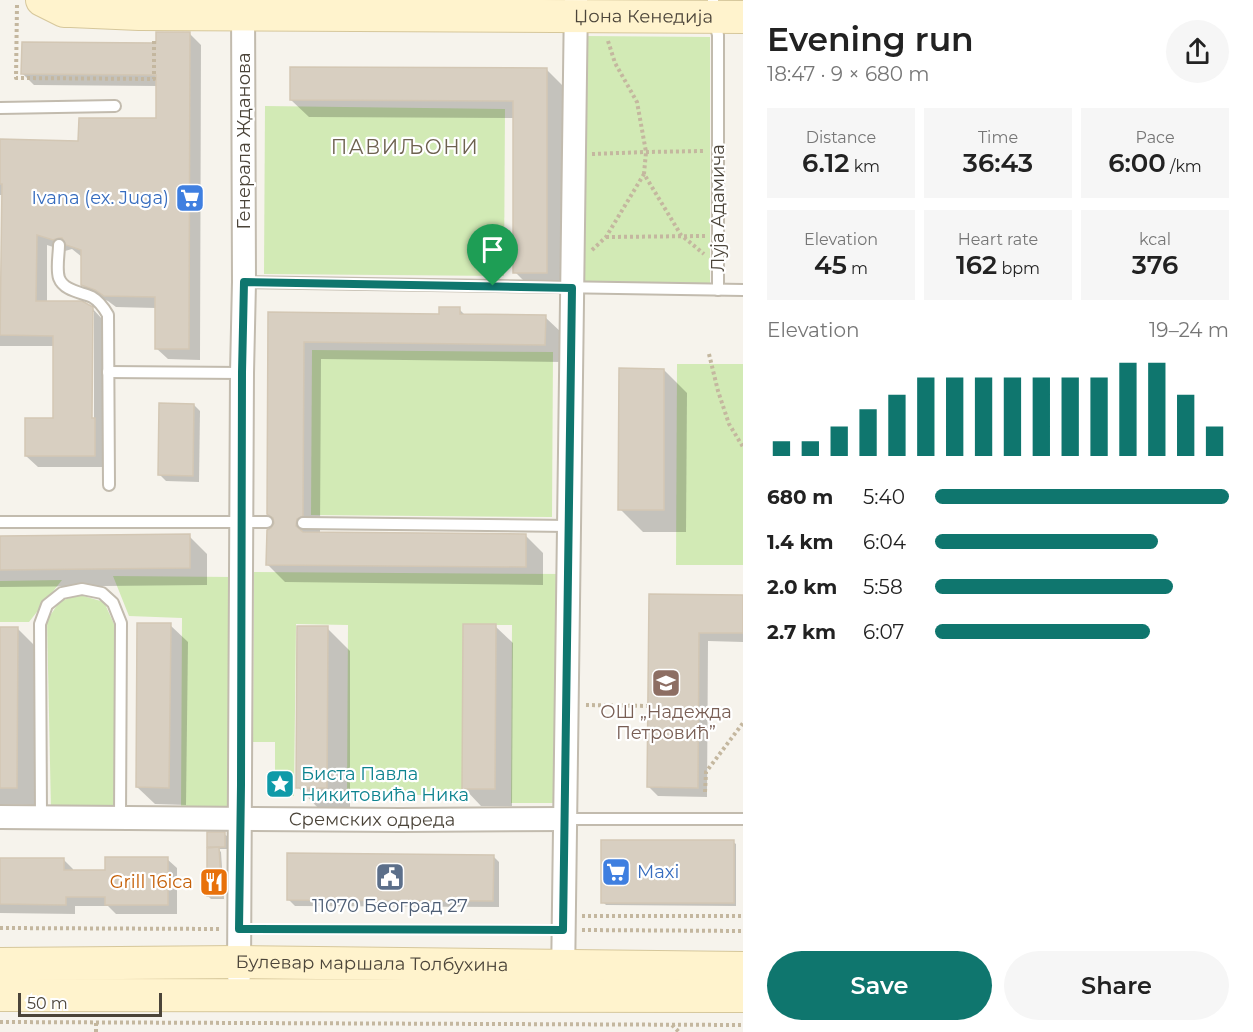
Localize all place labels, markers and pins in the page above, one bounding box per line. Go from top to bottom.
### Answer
supermarket icon: Ivana (ex. Juga) [174,182,206,214]
place label: Ivana (ex. Juga) [31,187,169,209]
pin [467,224,518,286]
school or university icon: ОШ „Надежда Петровић” [650,667,682,699]
place label: ОШ „Надежда Петровић” [600,701,732,744]
place label: Биста Павла Никитовића Ника [301,763,469,806]
place icon: Биста Павла Никитовића Ника [264,768,296,800]
supermarket icon: Maxi [600,856,632,888]
public building icon: 11070 Београд 27 [374,861,406,893]
place label: Maxi [637,861,679,883]
restaurant icon: Grill 16ica [198,866,230,898]
place label: Grill 16ica [110,871,193,893]
place label: 11070 Београд 27 [312,895,468,917]

